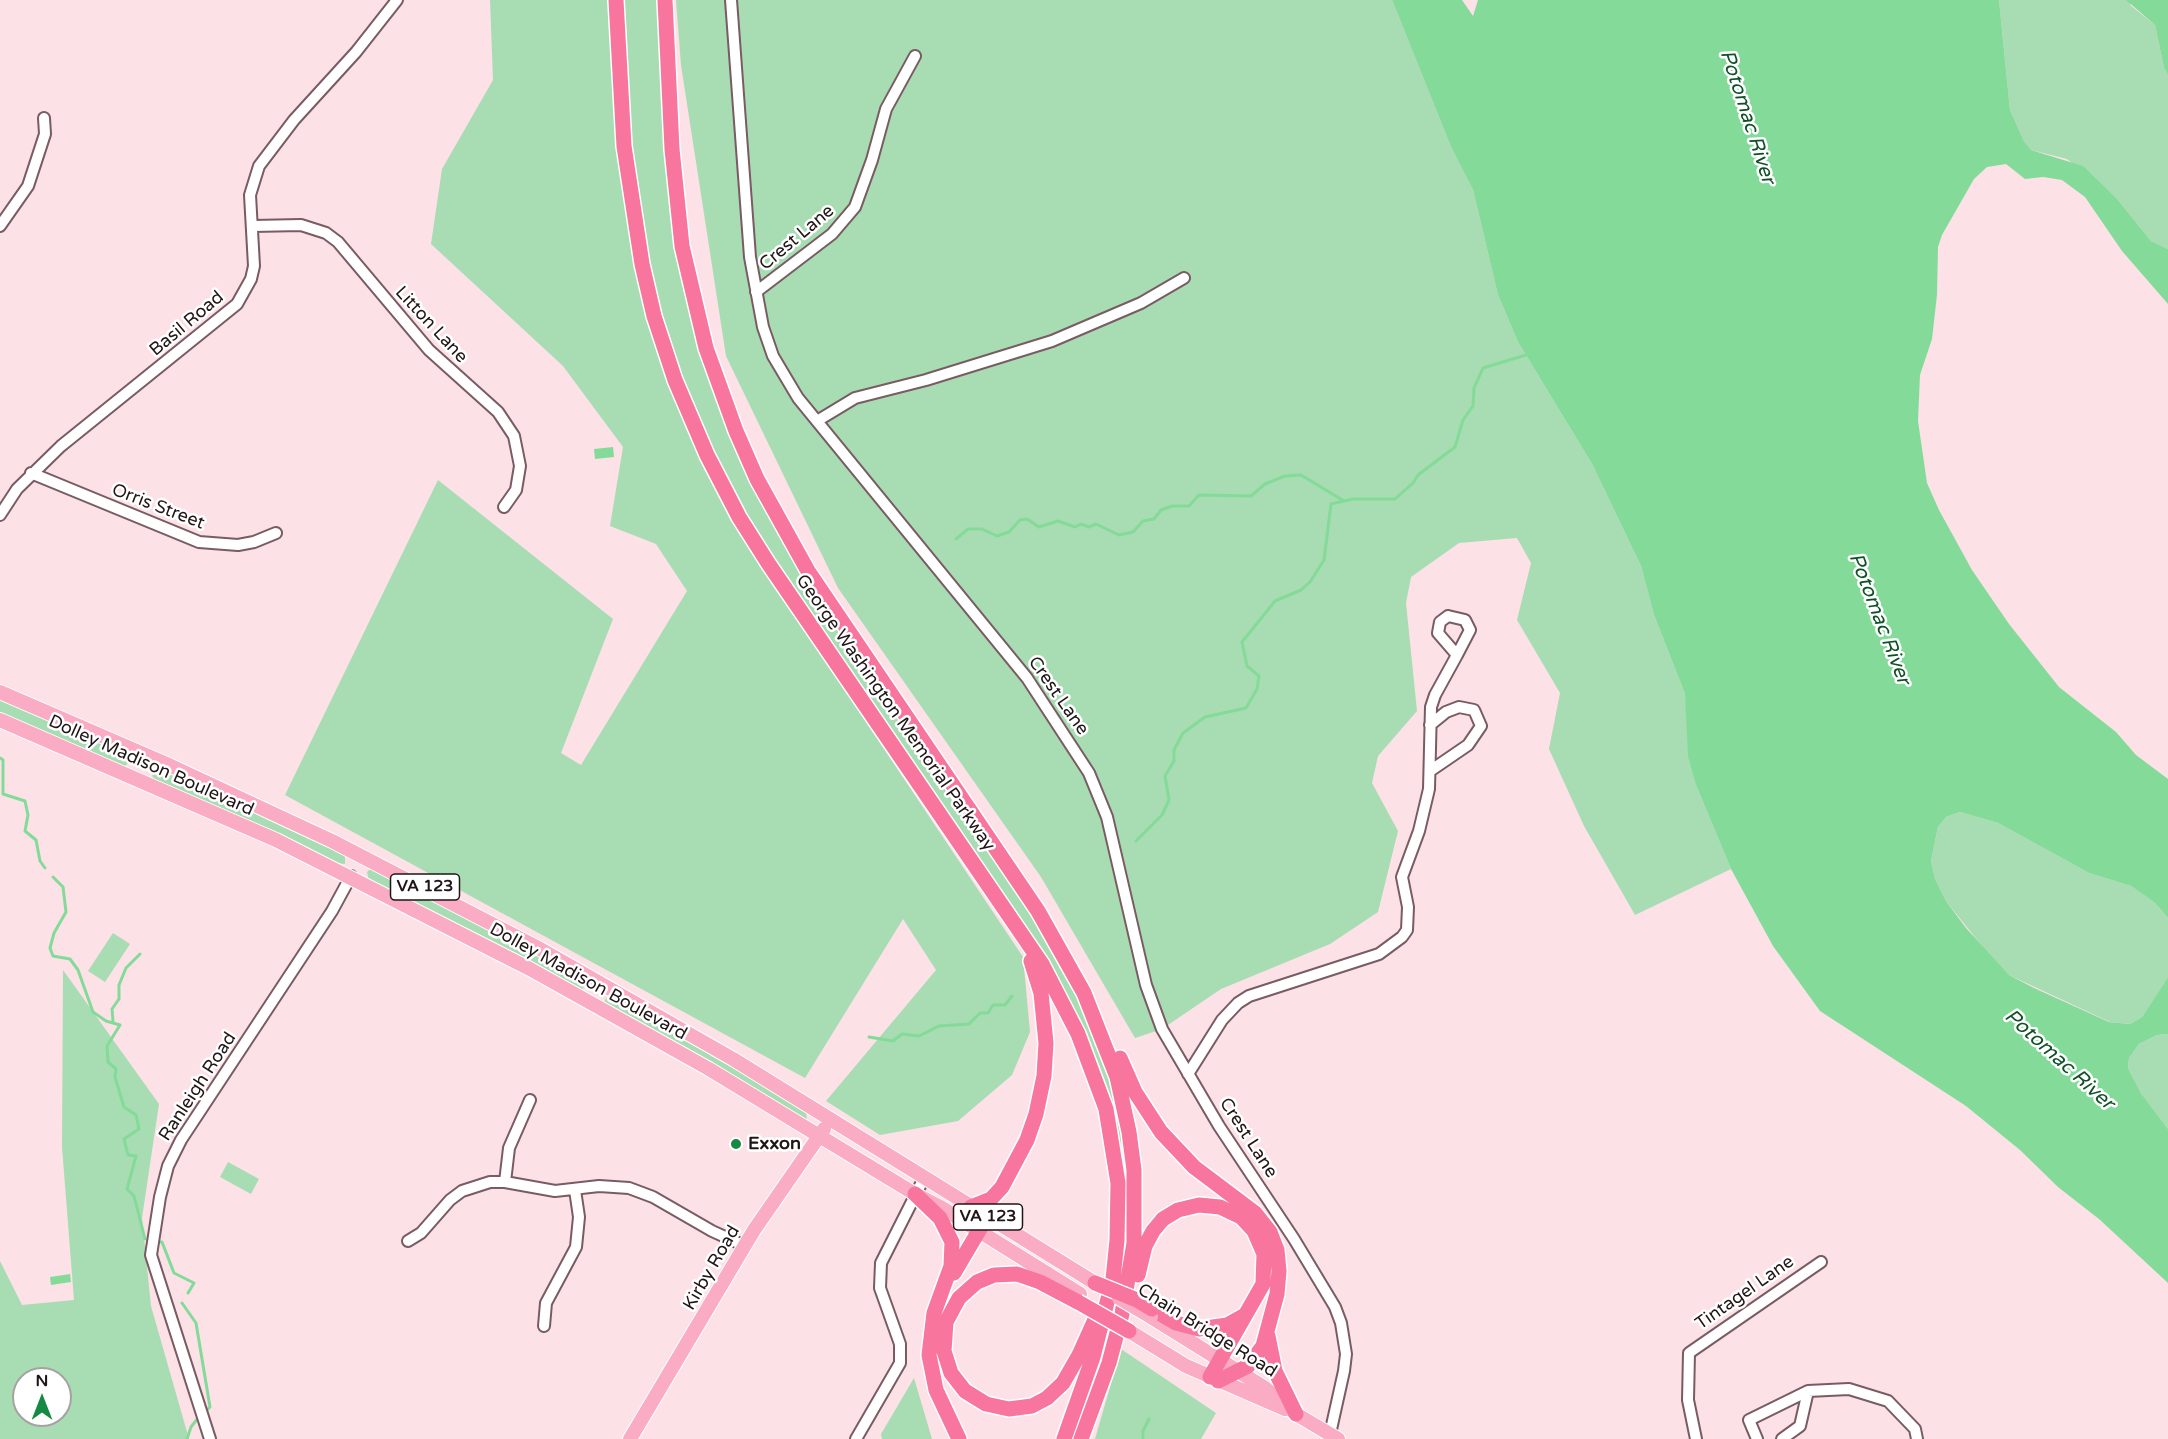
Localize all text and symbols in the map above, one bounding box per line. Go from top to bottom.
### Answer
water label: Potomac River [1714,47,1780,187]
street label: Crest Lane [755,200,839,276]
street label: Litton Lane [390,282,472,368]
street label: Basil Road [146,287,228,361]
street label: Orris Street [109,479,207,535]
water label: Potomac River [1843,550,1915,688]
street label: George Washington Memorial Parkway [791,571,999,855]
street label: Crest Lane [1023,653,1093,739]
street label: Dolley Madison Boulevard [45,711,257,821]
road number: VA 123 [390,874,460,900]
street label: Dolley Madison Boulevard [485,919,691,1045]
water label: Potomac River [1999,1005,2119,1115]
street label: Ranleigh Road [155,1029,241,1145]
street label: Crest Lane [1214,1094,1282,1182]
place label: Exxon [748,1133,801,1155]
marker: Exxon [729,1137,743,1151]
road number: VA 123 [954,1204,1022,1230]
street label: Kirby Road [679,1222,745,1314]
street label: Tintagel Lane [1692,1251,1798,1335]
street label: Chain Bridge Road [1133,1279,1281,1383]
north arrow [12,1367,72,1427]
text: N [36,1371,48,1391]

